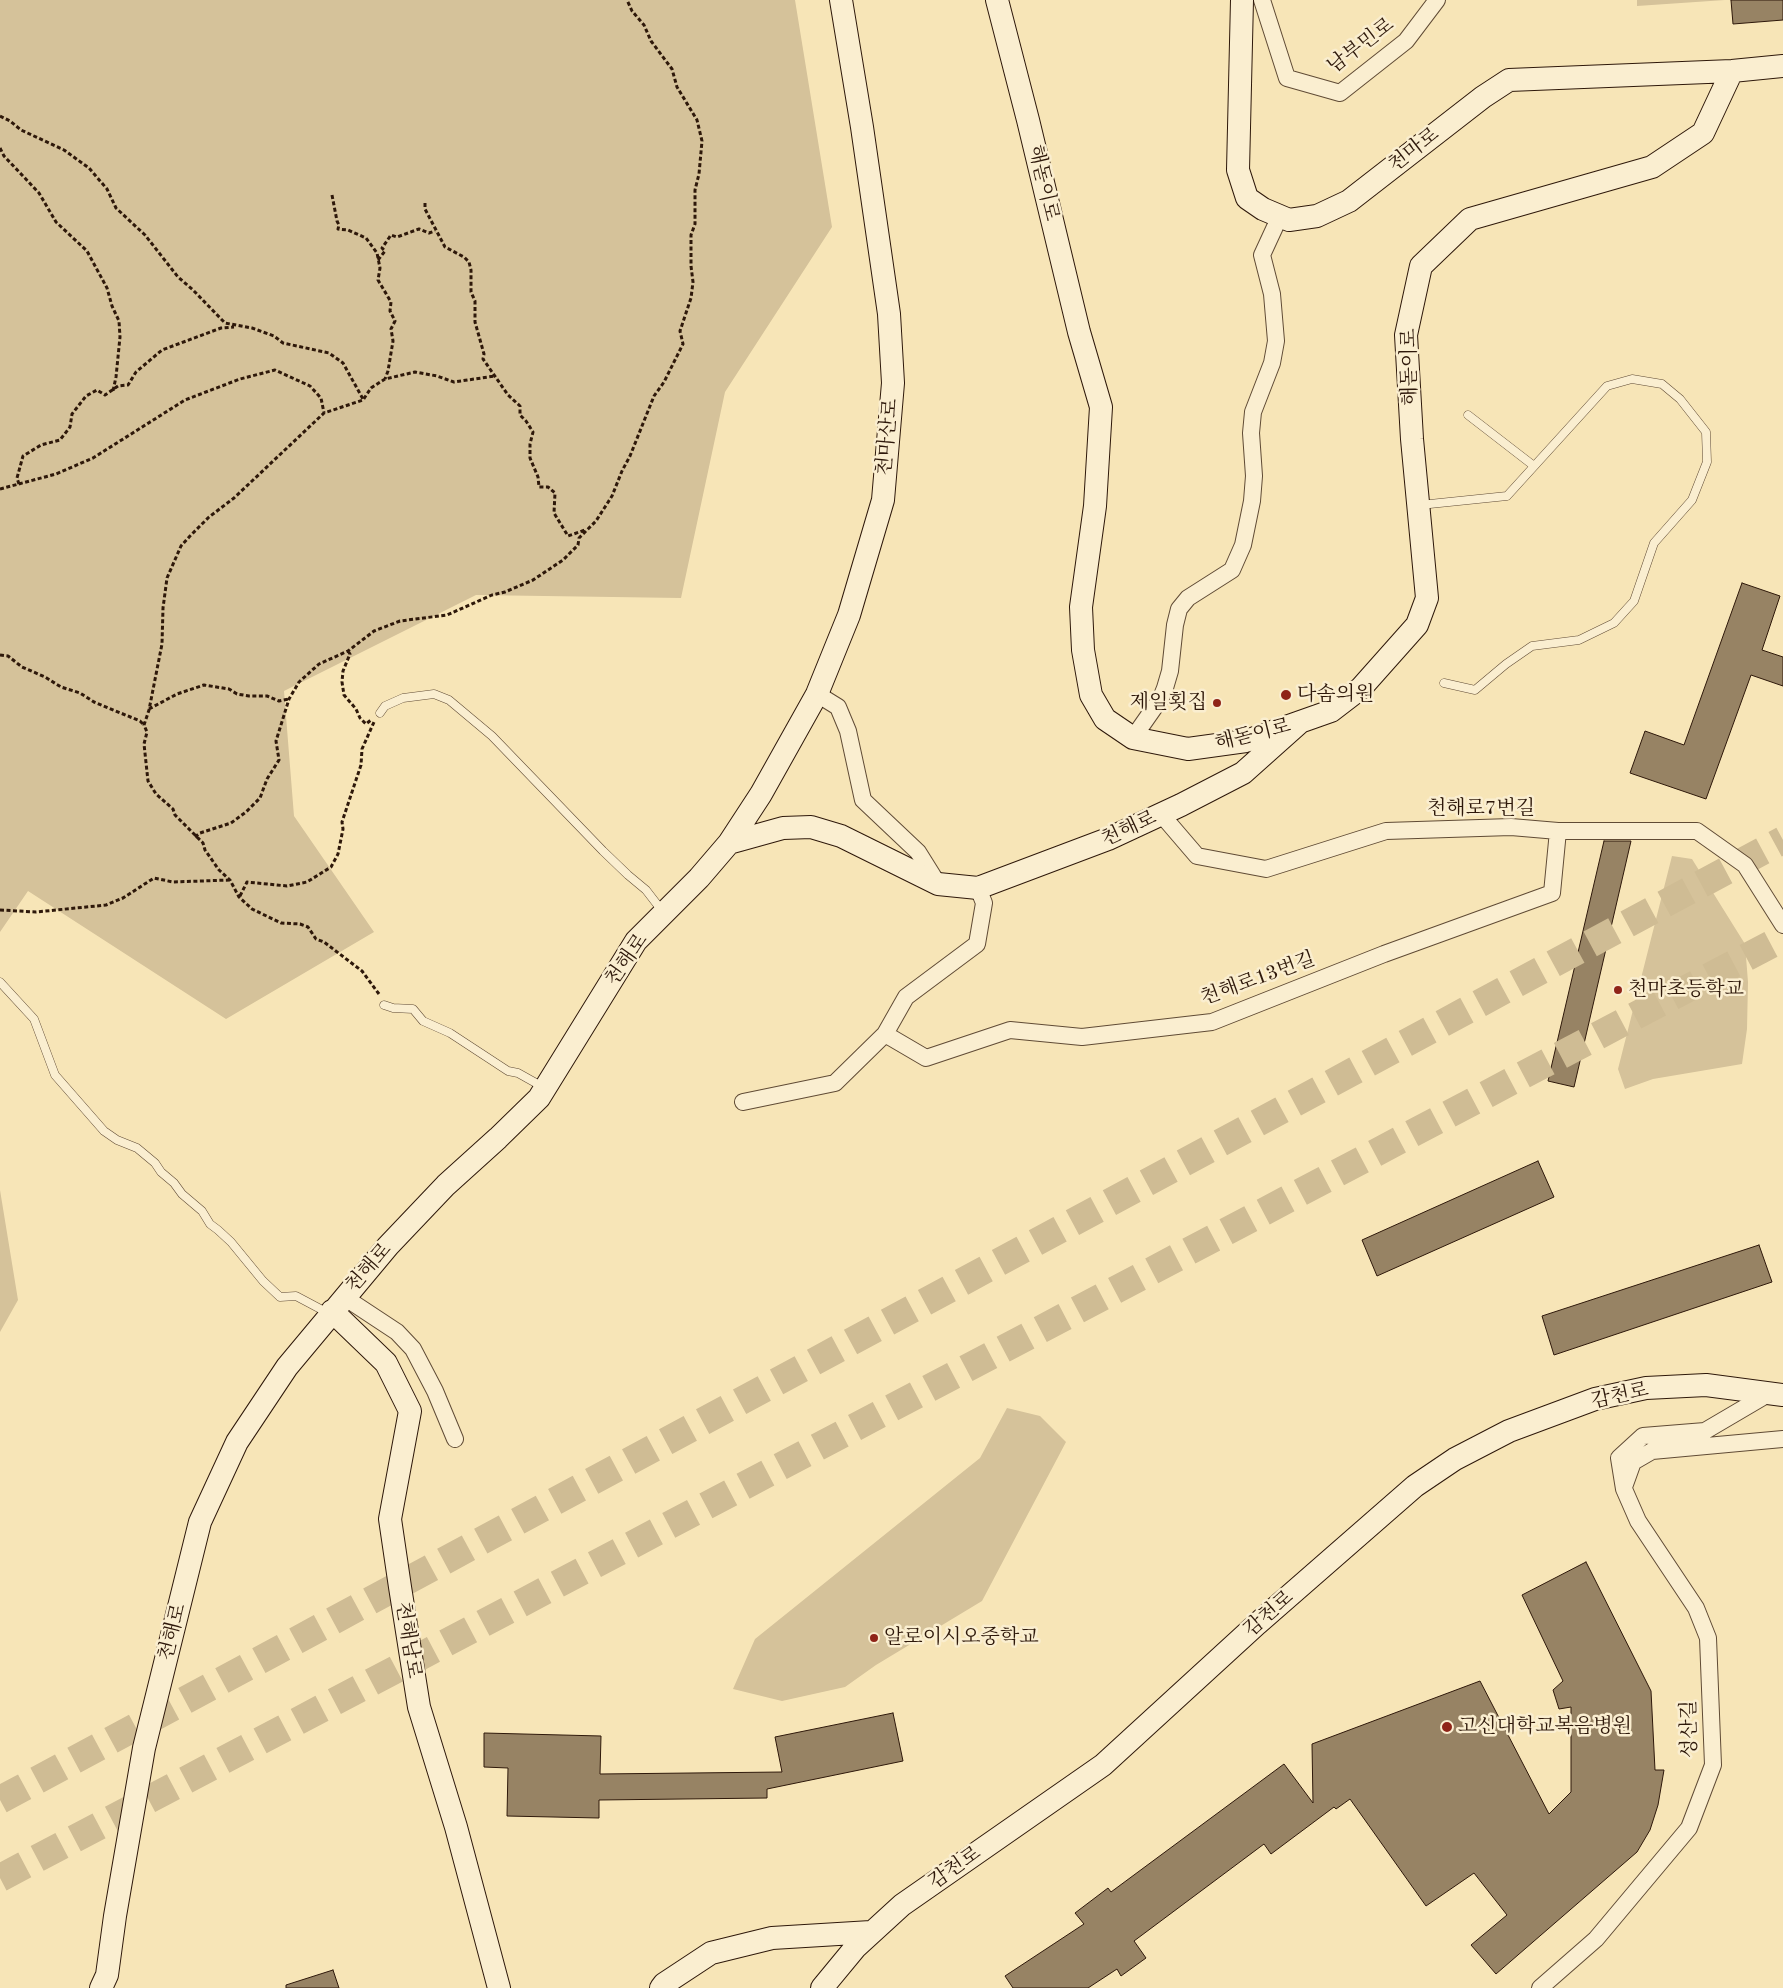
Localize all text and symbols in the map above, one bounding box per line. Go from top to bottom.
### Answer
street label: 남부민로 [1323,13,1399,79]
street label: 천마로 [1384,123,1444,177]
street label: 해돋이로 [1023,143,1063,223]
street label: 해돋이로 [1397,328,1423,406]
street label: 천마산로 [873,397,903,477]
place label: 다솜의원 [1297,683,1374,707]
marker: 다솜의원 [1279,688,1293,702]
place label: 제일횟집 [1130,691,1207,715]
marker: 제일횟집 [1211,697,1223,709]
street label: 해돋이로 [1213,714,1293,756]
street label: 천해로7번길 [1427,797,1535,821]
street label: 천해로 [1098,806,1160,852]
street label: 천해로 [601,929,653,991]
street label: 천해로13번길 [1198,947,1318,1011]
place label: 천마초등학교 [1628,978,1744,1002]
marker: 천마초등학교 [1612,984,1624,996]
street label: 천해로 [341,1238,397,1298]
street label: 감천로 [1589,1378,1651,1414]
street label: 감천로 [1239,1586,1299,1642]
street label: 천해남로 [390,1600,426,1680]
street label: 천해로 [154,1601,192,1663]
place label: 알로이시오중학교 [884,1626,1039,1650]
marker: 알로이시오중학교 [868,1632,880,1644]
street label: 성산길 [1677,1700,1703,1758]
place label: 고신대학교복음병원 [1458,1715,1632,1739]
marker: 고신대학교복음병원 [1440,1720,1454,1734]
street label: 감천로 [924,1842,986,1894]

